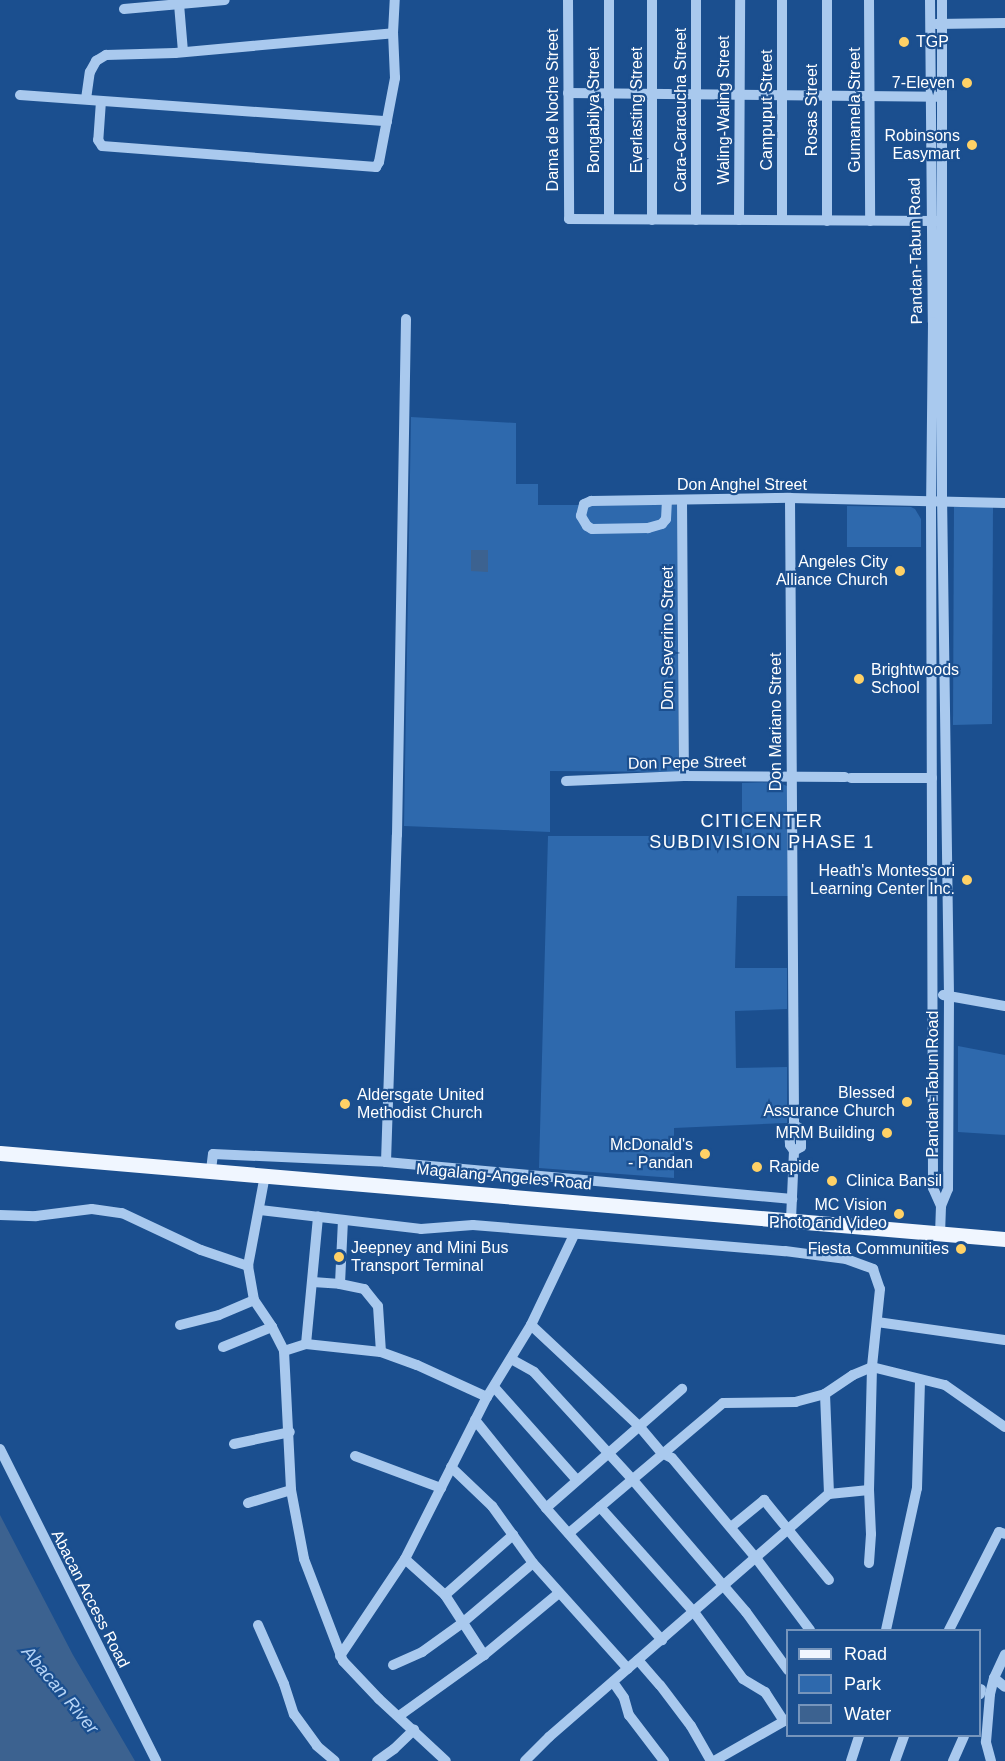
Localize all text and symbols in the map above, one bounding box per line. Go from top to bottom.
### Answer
street label: Cara-Caracucha Street [671,28,691,192]
street label: Dama de Noche Street [543,29,563,191]
place label: TGP [916,32,949,52]
street label: Waling-Waling Street [714,35,734,185]
marker: TGP [897,35,911,49]
street label: Bongabilya Street [584,47,604,173]
street label: Everlasting Street [627,47,647,173]
street label: Gumamela Street [845,47,865,173]
street label: Campuput Street [757,50,777,170]
street label: Rosas Street [802,64,822,156]
place label: 7-Eleven [892,73,955,93]
marker: 7-Eleven [960,76,974,90]
place label: Robinsons Easymart [884,126,960,164]
marker: Robinsons Easymart [965,138,979,152]
street label: Pandan-Tabun Road [905,177,927,325]
street label: Don Anghel Street [677,475,807,495]
place label: Angeles City Alliance Church [776,552,888,590]
marker: Angeles City Alliance Church [893,564,907,578]
street label: Don Severino Street [658,566,678,710]
street label: Don Mariano Street [766,653,786,791]
place label: Brightwoods School [871,660,959,698]
marker: Brightwoods School [852,672,866,686]
street label: Don Pepe Street [628,752,746,774]
district label: CITICENTER SUBDIVISION PHASE 1 [649,811,875,854]
place label: Heath's Montessori Learning Center Inc. [810,861,955,899]
marker: Heath's Montessori Learning Center Inc. [960,873,974,887]
street label: Pandan-Tabun Road [923,1011,943,1157]
place label: Blessed Assurance Church [763,1083,895,1121]
place label: Aldersgate United Methodist Church [357,1085,484,1123]
marker: Blessed Assurance Church [900,1095,914,1109]
marker: Aldersgate United Methodist Church [338,1097,352,1111]
place label: MRM Building [775,1123,875,1143]
marker: MRM Building [880,1126,894,1140]
place label: McDonald's - Pandan [610,1135,693,1173]
marker: McDonald's - Pandan [698,1147,712,1161]
place label: Rapide [769,1157,820,1177]
street label: Magalang-Angeles Road [415,1160,593,1194]
marker: Rapide [750,1160,764,1174]
place label: Clinica Bansil [846,1171,942,1191]
marker: Clinica Bansil [823,1172,841,1190]
place label: MC Vision Photo and Video [769,1195,887,1233]
marker: MC Vision Photo and Video [892,1207,906,1221]
place label: Jeepney and Mini Bus Transport Terminal [351,1238,508,1276]
place label: Fiesta Communities [808,1239,949,1259]
marker: Fiesta Communities [954,1242,968,1256]
marker: Jeepney and Mini Bus Transport Terminal [332,1250,346,1264]
street label: Abacan Access Road [47,1526,133,1672]
legend [786,1629,981,1737]
water label: Abacan River [17,1642,103,1738]
text: Road [844,1644,887,1664]
text: Park [844,1674,881,1694]
text: Water [844,1704,891,1724]

